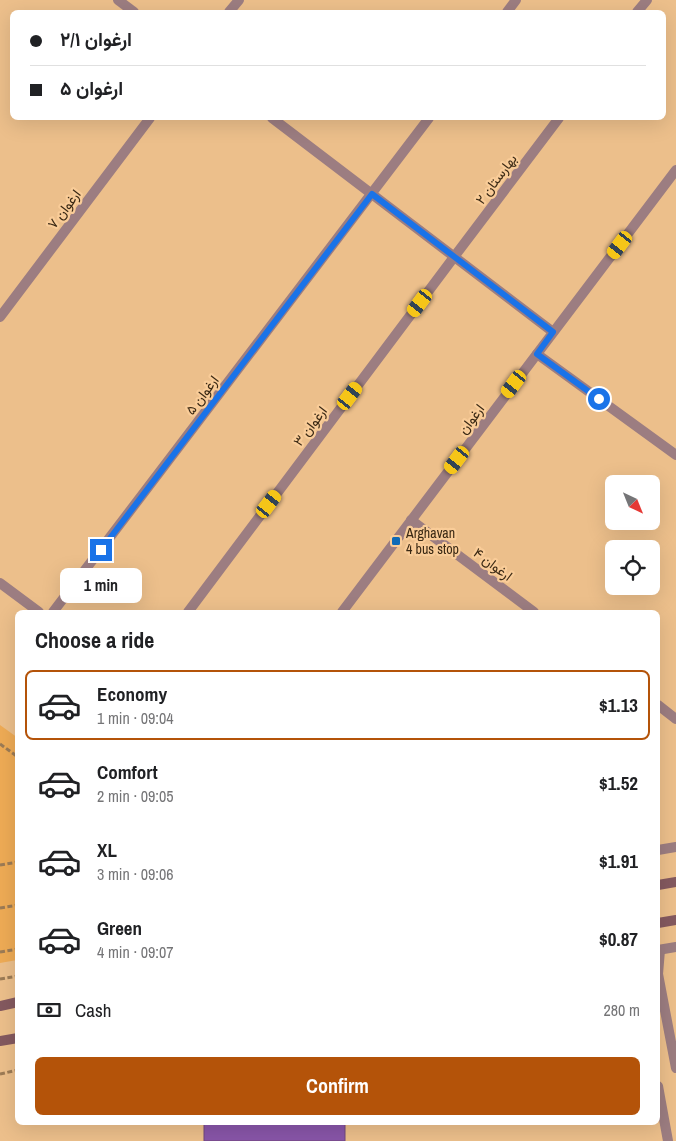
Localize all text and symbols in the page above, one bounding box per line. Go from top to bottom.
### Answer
text: ارغوان ۲/۱ [60,26,132,52]
text: ارغوان ۵ [60,75,123,101]
street label: بهارستان ۲ [471,150,521,208]
street label: ارغوان ۷ [43,186,85,232]
car [604,229,635,261]
car [404,287,435,319]
car [498,368,529,400]
street label: ارغوان ۵ [181,372,223,418]
car [334,380,365,412]
route start [588,388,610,410]
street label: ارغوان [454,400,488,438]
street label: ارغوان ۳ [289,402,331,450]
car [441,444,472,476]
north arrow [605,475,660,530]
map controls [605,475,660,595]
car [253,488,284,520]
place label: Arghavan 4 bus stop [405,524,459,558]
marker: Arghavan 4 bus stop [390,535,402,547]
route end [90,539,112,561]
button: locate [605,540,660,595]
street label: ارغوان ۴ [470,543,516,585]
callout: 1 min [60,568,142,602]
text: 1 min [84,574,118,596]
text: Choose a ride [35,625,154,655]
text: Economy [97,681,167,707]
icon: car [37,683,82,728]
text: $1.13 [599,692,638,718]
text: 1 min · 09:04 [97,707,174,729]
text: Comfort [97,759,158,785]
icon: car [37,761,82,806]
text: $1.52 [599,770,638,796]
text: 2 min · 09:05 [97,785,174,807]
text: XL [97,837,117,863]
icon: car [37,839,82,884]
text: $1.91 [599,848,638,874]
text: 3 min · 09:06 [97,863,174,885]
text: Green [97,915,142,941]
icon: car [37,917,82,962]
text: $0.87 [599,926,638,952]
text: 4 min · 09:07 [97,941,174,963]
icon: cash [35,996,63,1024]
text: Cash [75,997,111,1023]
text: 280 m [604,999,640,1021]
button: Confirm [35,1057,640,1115]

